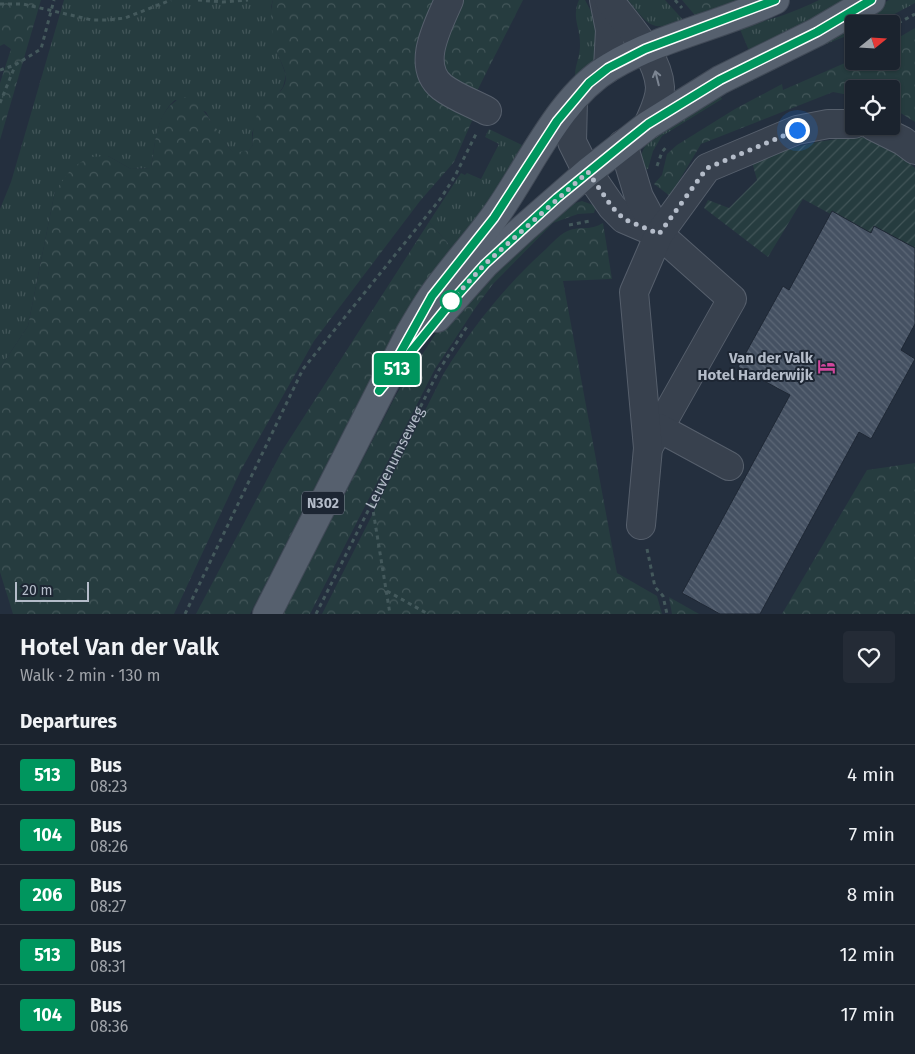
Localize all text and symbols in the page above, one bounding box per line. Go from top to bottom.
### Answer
north arrow [845,15,900,70]
map controls [845,15,900,135]
one-way arrow [652,71,662,87]
button: locate [845,80,900,135]
your location [785,118,810,143]
unlabelled marker [440,290,462,312]
place label: Van der Valk Hotel Harderwijk [697,349,814,384]
line badge: 513 [368,353,426,385]
hotel icon: Van der Valk Hotel Harderwijk [817,357,837,377]
text: 513 [384,358,410,380]
street label: Leuvenumseweg [362,404,428,512]
road number: N302 [302,492,344,514]
scale bar [15,579,89,602]
text: 20 m [22,582,52,599]
button: heart [843,631,895,683]
text: Hotel Van der Valk [20,633,219,661]
text: Walk · 2 min · 130 m [20,666,160,685]
text: Departures [20,710,117,733]
text: Bus [90,754,122,777]
text: 4 min [847,763,895,786]
text: 513 [34,764,61,786]
text: 08:23 [90,777,127,796]
text: Bus [90,814,122,837]
text: 7 min [849,823,895,846]
text: 104 [33,824,62,846]
text: 08:26 [90,837,128,856]
text: Bus [90,874,122,897]
text: 8 min [847,883,895,906]
text: 206 [33,884,63,906]
text: 08:27 [90,897,126,916]
text: Bus [90,934,122,957]
text: 12 min [840,943,895,966]
text: 513 [34,944,61,966]
text: 08:31 [90,957,126,976]
text: Bus [90,994,122,1017]
text: 17 min [841,1003,895,1026]
text: 104 [33,1004,62,1026]
text: 08:36 [90,1017,128,1036]

